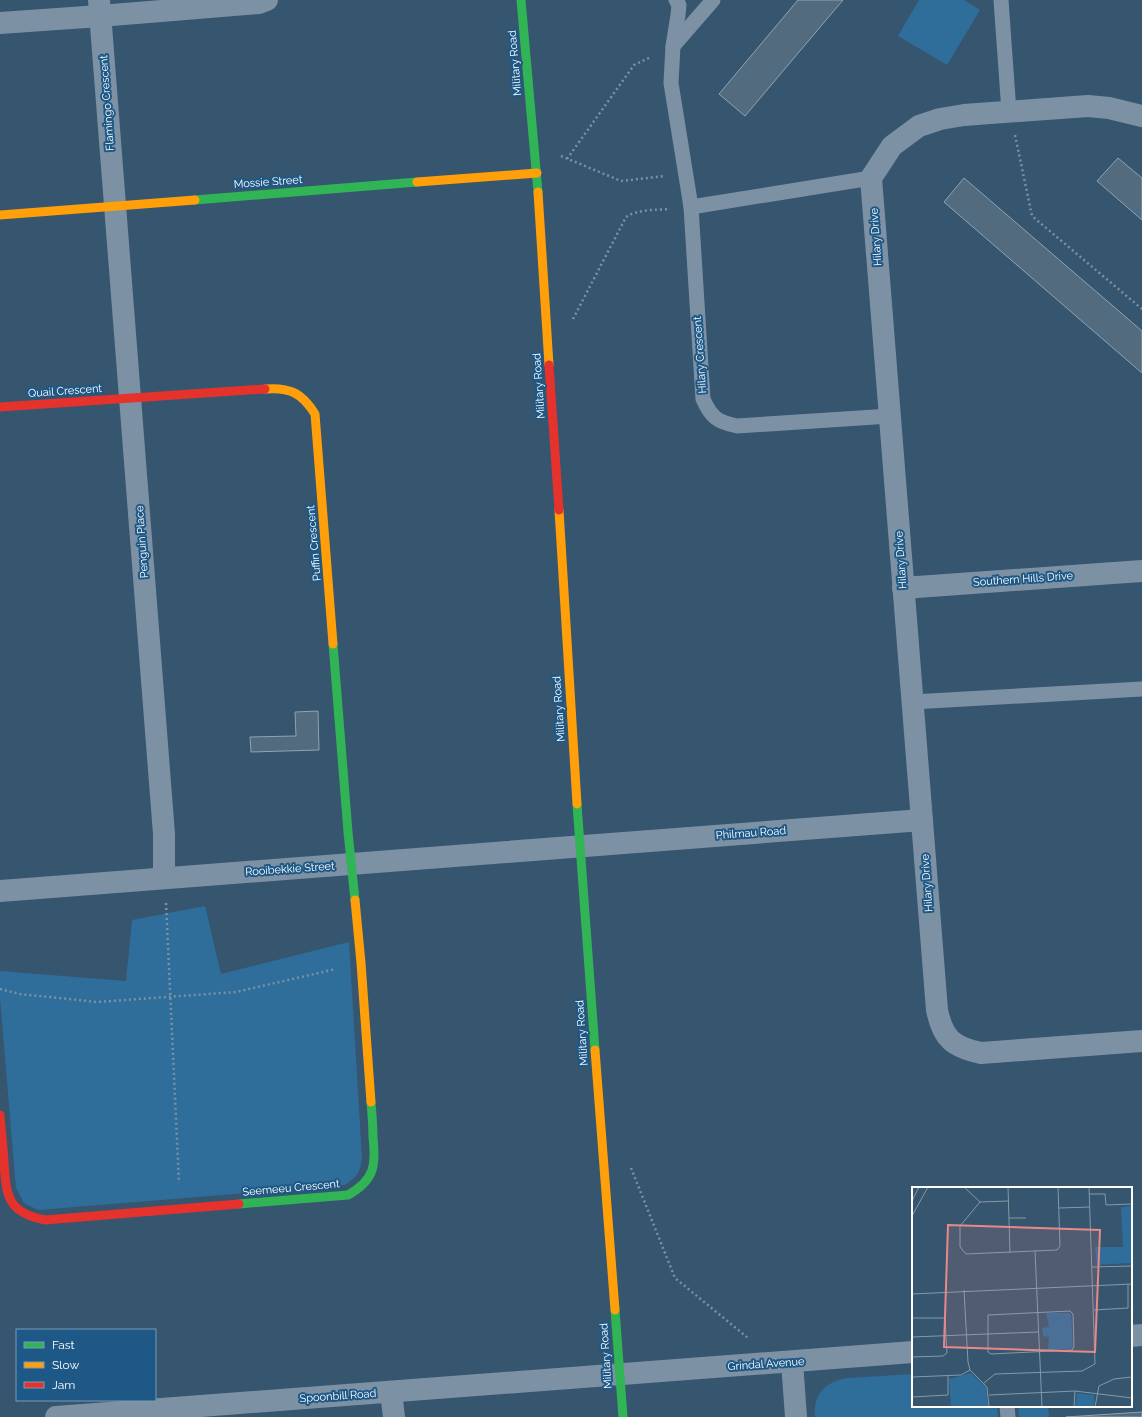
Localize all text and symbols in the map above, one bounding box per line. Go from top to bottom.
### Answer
street label: Military Road [506,29,524,96]
street label: Flamingo Crescent [97,54,117,151]
street label: Mossie Street [233,173,303,191]
street label: Hilary Drive [867,207,885,266]
street label: Hilary Crescent [691,316,709,394]
street label: Military Road [530,353,548,419]
street label: Quail Crescent [28,382,103,400]
street label: Puffin Crescent [304,504,324,581]
street label: Penguin Place [133,505,151,579]
street label: Hilary Drive [892,530,910,589]
street label: Southern Hills Drive [973,569,1074,589]
street label: Military Road [550,676,568,742]
street label: Philmau Road [715,824,787,842]
street label: Hilary Drive [918,853,936,912]
street label: Rooibekkie Street [245,859,335,879]
street label: Military Road [573,1000,591,1066]
street label: Seemeeu Crescent [242,1177,340,1199]
inset map [912,1187,1132,1407]
street label: Military Road [597,1323,615,1389]
legend [16,1329,156,1401]
text: Fast [52,1338,75,1352]
street label: Grindal Avenue [727,1355,805,1373]
text: Slow [52,1358,79,1372]
text: Jam [52,1378,75,1392]
street label: Spoonbill Road [299,1387,377,1405]

